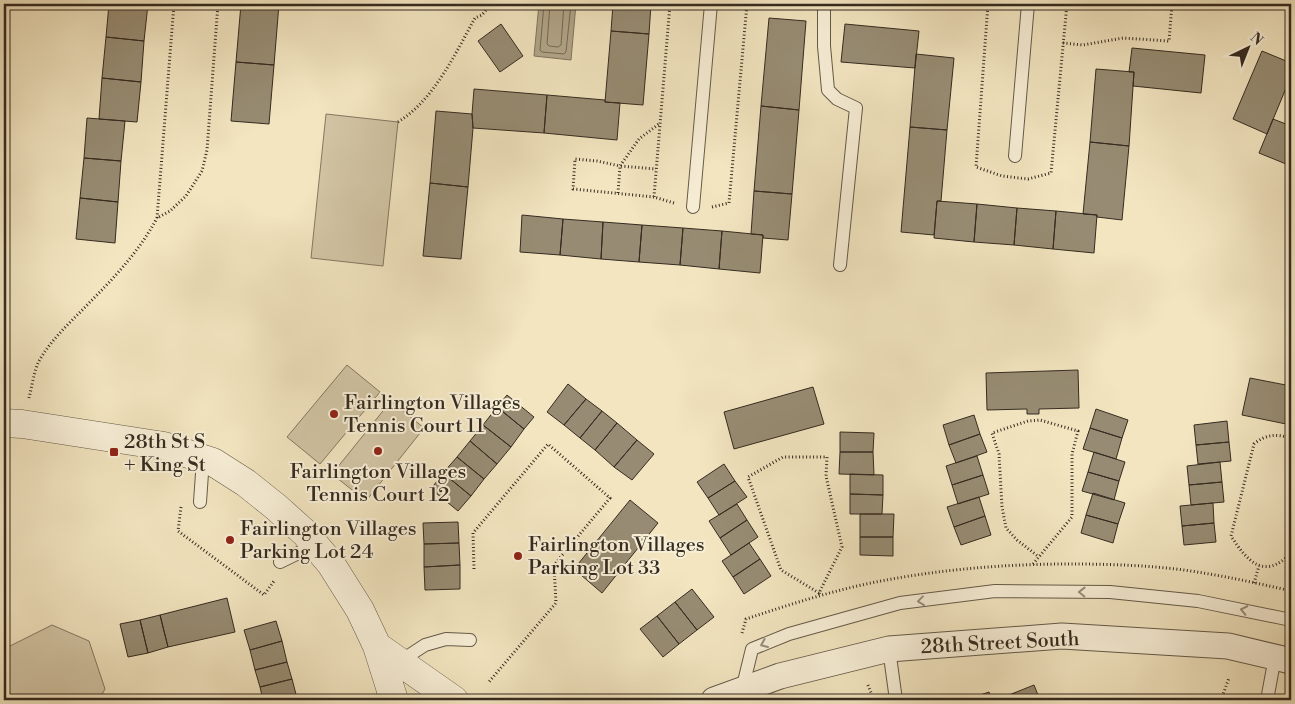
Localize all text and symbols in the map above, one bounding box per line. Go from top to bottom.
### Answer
north arrow [1222,22,1272,72]
text: N [1246,29,1266,50]
place label: Fairlington Villages Tennis Court 11 [344,391,521,439]
marker: Fairlington Villages Tennis Court 11 [328,408,340,420]
place label: 28th St S + King St [124,430,206,478]
marker: Fairlington Villages Tennis Court 12 [372,445,384,457]
marker: 28th St S + King St [108,446,120,458]
place label: Fairlington Villages Tennis Court 12 [290,460,466,508]
place label: Fairlington Villages Parking Lot 24 [240,517,417,565]
place label: Fairlington Villages Parking Lot 33 [528,533,705,581]
marker: Fairlington Villages Parking Lot 24 [224,534,236,546]
marker: Fairlington Villages Parking Lot 33 [512,550,524,562]
one-way arrow [1078,587,1086,597]
one-way arrow [916,595,924,606]
one-way arrow [1239,605,1248,616]
street label: 28th Street South [920,627,1080,660]
one-way arrow [760,638,769,648]

